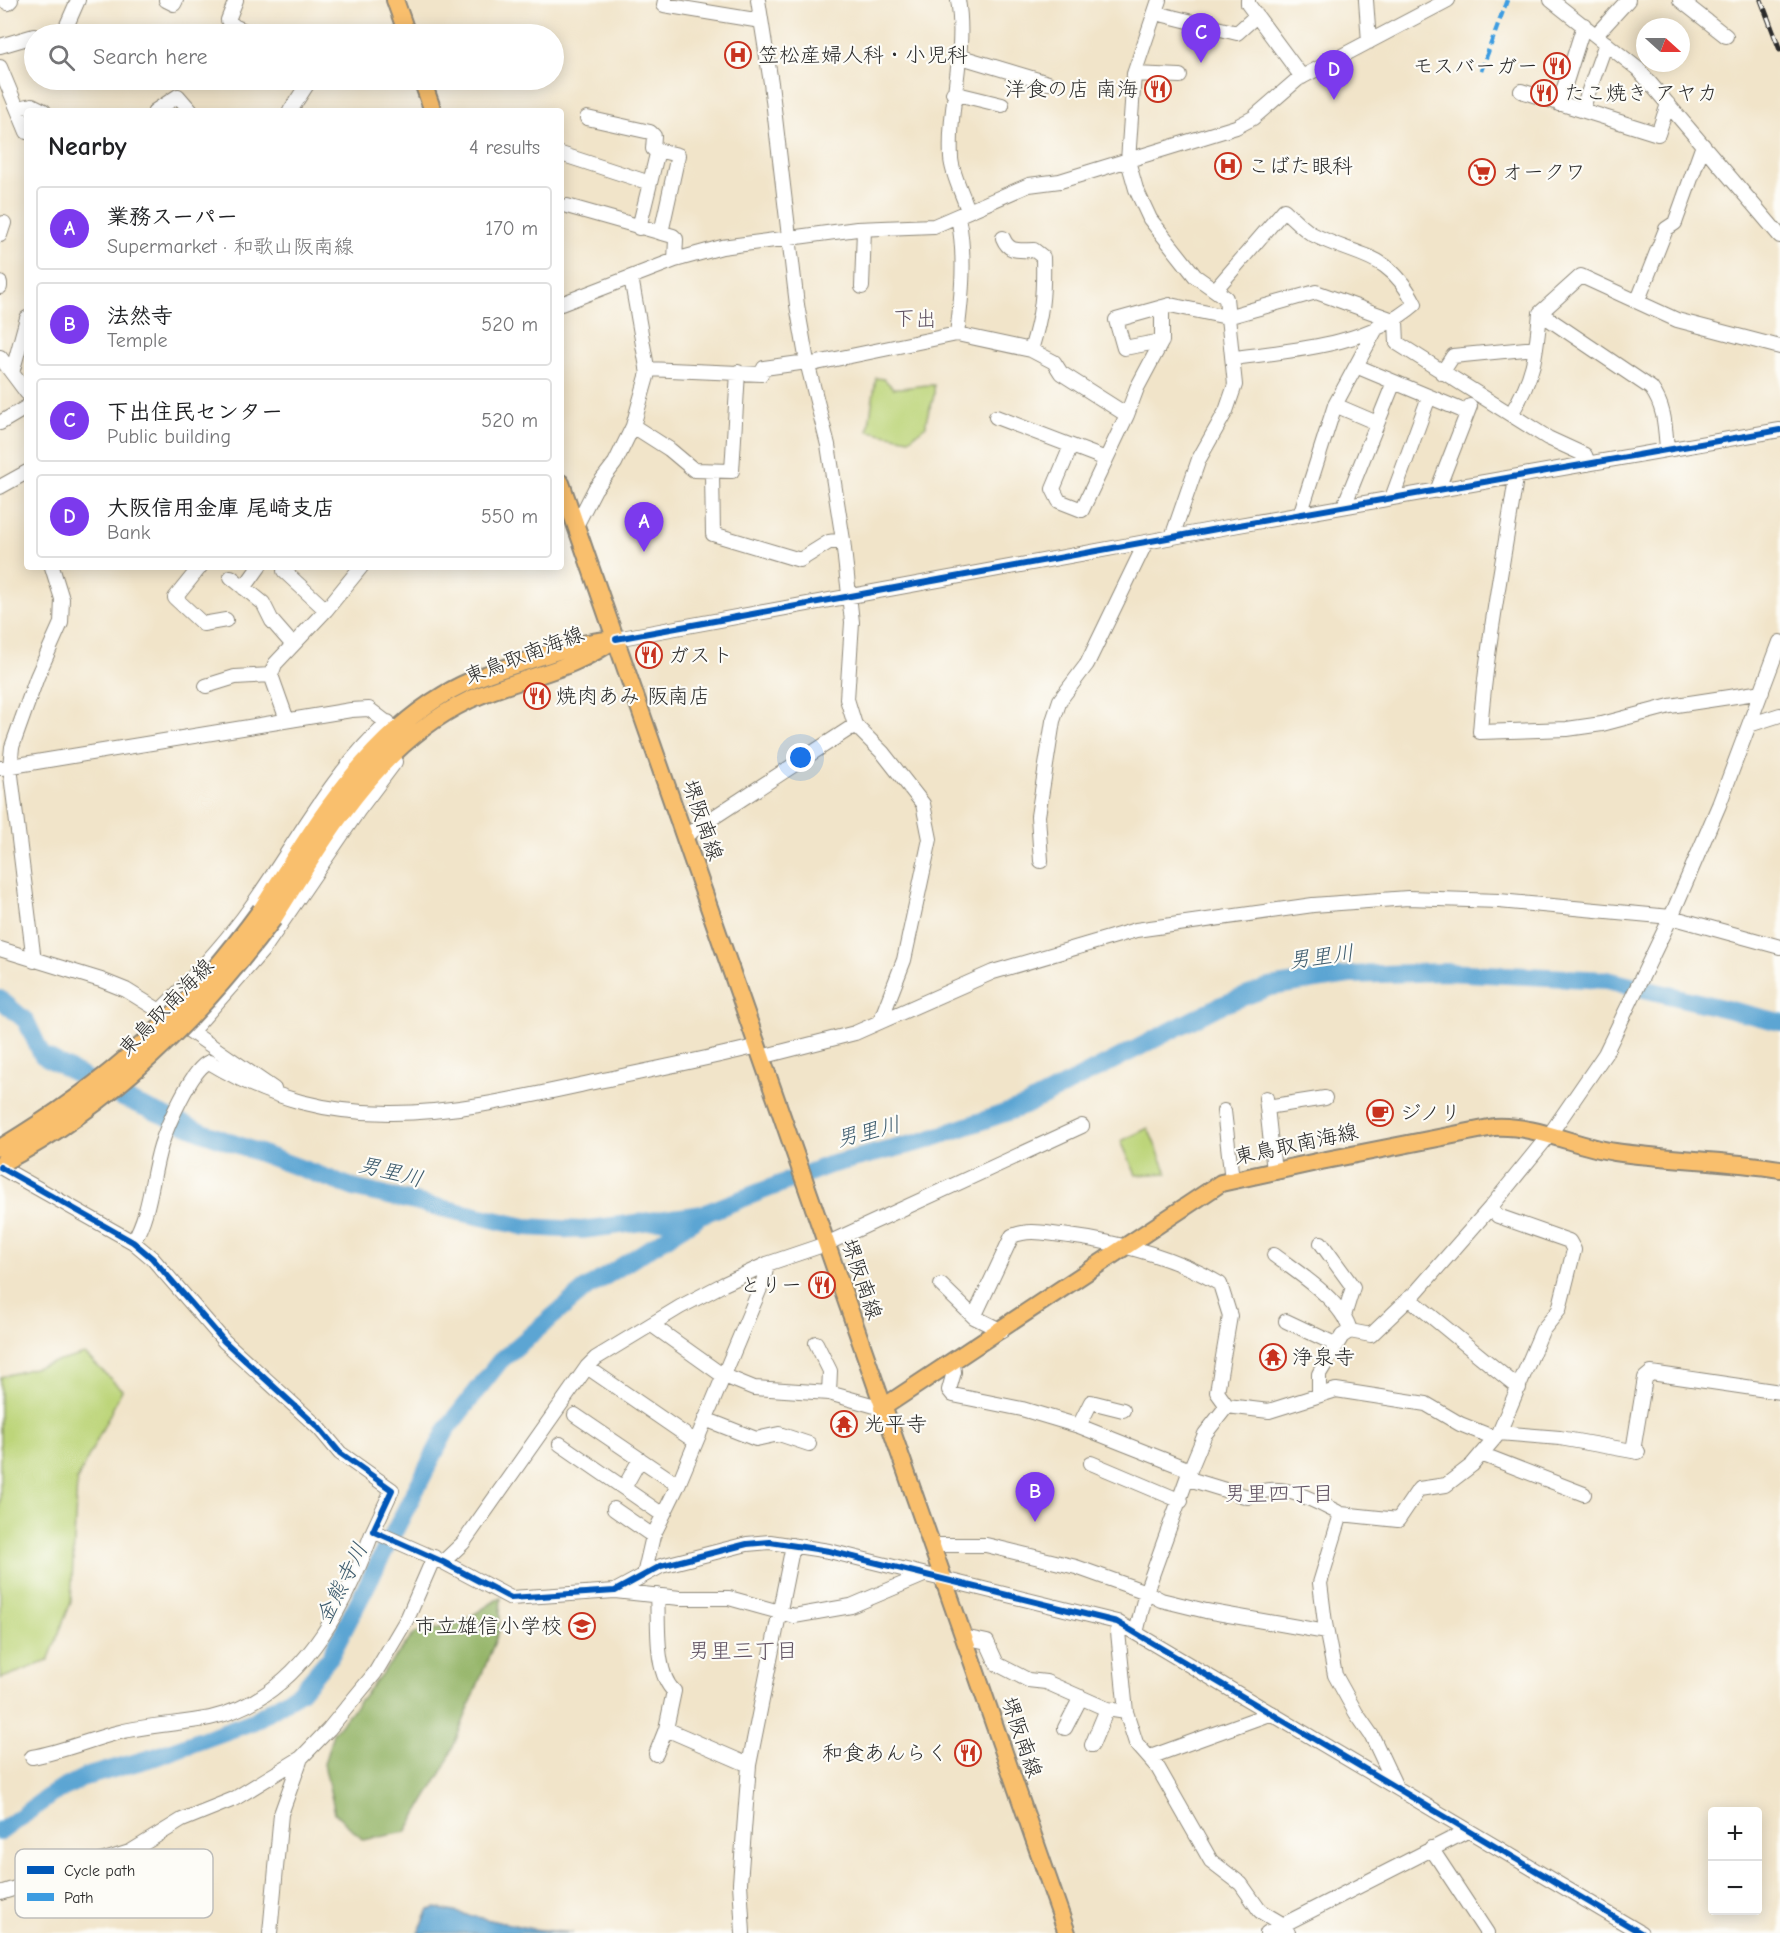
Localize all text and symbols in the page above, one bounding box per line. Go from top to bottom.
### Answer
pin: C [1182,14,1220,63]
north arrow [1636,18,1690,72]
search box [24,24,564,90]
hospital icon: 笠松産婦人科・小児科 [723,40,753,70]
icon: search [45,41,78,74]
place label: 笠松産婦人科・小児科 [758,43,968,67]
text: Search here [93,44,208,70]
pin: D [1314,51,1354,100]
restaurant icon: モスバーガー [1542,51,1572,81]
place label: モスバーガー [1412,54,1538,78]
restaurant icon: 洋食の店 南海 [1143,74,1173,104]
place label: 洋食の店 南海 [1005,77,1138,101]
restaurant icon: たこ焼き アヤカ [1529,78,1559,108]
place label: たこ焼き アヤカ [1564,81,1718,105]
text: Nearby [48,132,127,162]
text: 4 results [469,136,540,159]
hospital icon: こばた眼科 [1213,151,1243,181]
place label: こばた眼科 [1248,154,1353,178]
supermarket icon: オークワ [1467,157,1497,187]
place label: オークワ [1502,160,1586,184]
text: 業務スーパー [107,204,238,230]
text: A [64,217,75,240]
text: 170 m [485,217,538,240]
text: Supermarket · 和歌山阪南線 [107,235,354,258]
text: 法然寺 [107,303,173,329]
district label: 下出 [893,306,937,332]
text: B [63,313,76,336]
text: 520 m [481,313,538,336]
text: Temple [107,329,167,352]
text: 下出住民センター [107,399,283,425]
text: C [63,409,76,432]
text: 520 m [481,409,538,432]
text: Public building [107,425,231,448]
text: 大阪信用金庫 尾崎支店 [107,495,335,521]
pin: A [624,502,664,552]
text: D [63,505,76,528]
text: 550 m [481,505,538,528]
text: Bank [107,521,150,544]
street label: 東鳥取南海線 [461,621,587,689]
restaurant icon: ガスト [634,640,664,670]
place label: ガスト [668,643,733,667]
restaurant icon: 焼肉あみ 阪南店 [522,681,552,711]
place label: 焼肉あみ 阪南店 [556,684,710,708]
your location [786,743,815,772]
street label: 堺阪南線 [678,776,728,864]
water label: 男里川 [1287,940,1355,974]
street label: 東鳥取南海線 [114,953,218,1061]
cafe icon: ジノリ [1365,1098,1395,1128]
place label: ジノリ [1400,1101,1461,1125]
water label: 男里川 [833,1111,903,1153]
street label: 東鳥取南海線 [1232,1119,1360,1169]
water label: 男里川 [356,1151,426,1193]
street label: 堺阪南線 [837,1235,887,1323]
restaurant icon: とりー [807,1270,837,1300]
place label: とりー [740,1273,802,1297]
temple icon: 浄泉寺 [1258,1342,1288,1372]
place label: 浄泉寺 [1292,1345,1355,1369]
temple icon: 光平寺 [829,1409,859,1439]
place label: 光平寺 [864,1412,927,1436]
pin: B [1016,1472,1054,1522]
district label: 男里四丁目 [1224,1481,1334,1507]
water label: 金熊寺川 [310,1538,373,1629]
school or university icon: 市立雄信小学校 [567,1611,597,1641]
place label: 市立雄信小学校 [415,1614,562,1638]
district label: 男里三丁目 [688,1638,798,1664]
street label: 堺阪南線 [997,1693,1047,1781]
restaurant icon: 和食あんらく [953,1738,983,1768]
place label: 和食あんらく [822,1741,948,1765]
map controls [1708,1807,1762,1915]
button: + [1708,1807,1762,1861]
legend [15,1849,213,1918]
button: − [1708,1861,1762,1915]
text: Cycle path [64,1862,135,1880]
text: Path [64,1889,94,1907]

